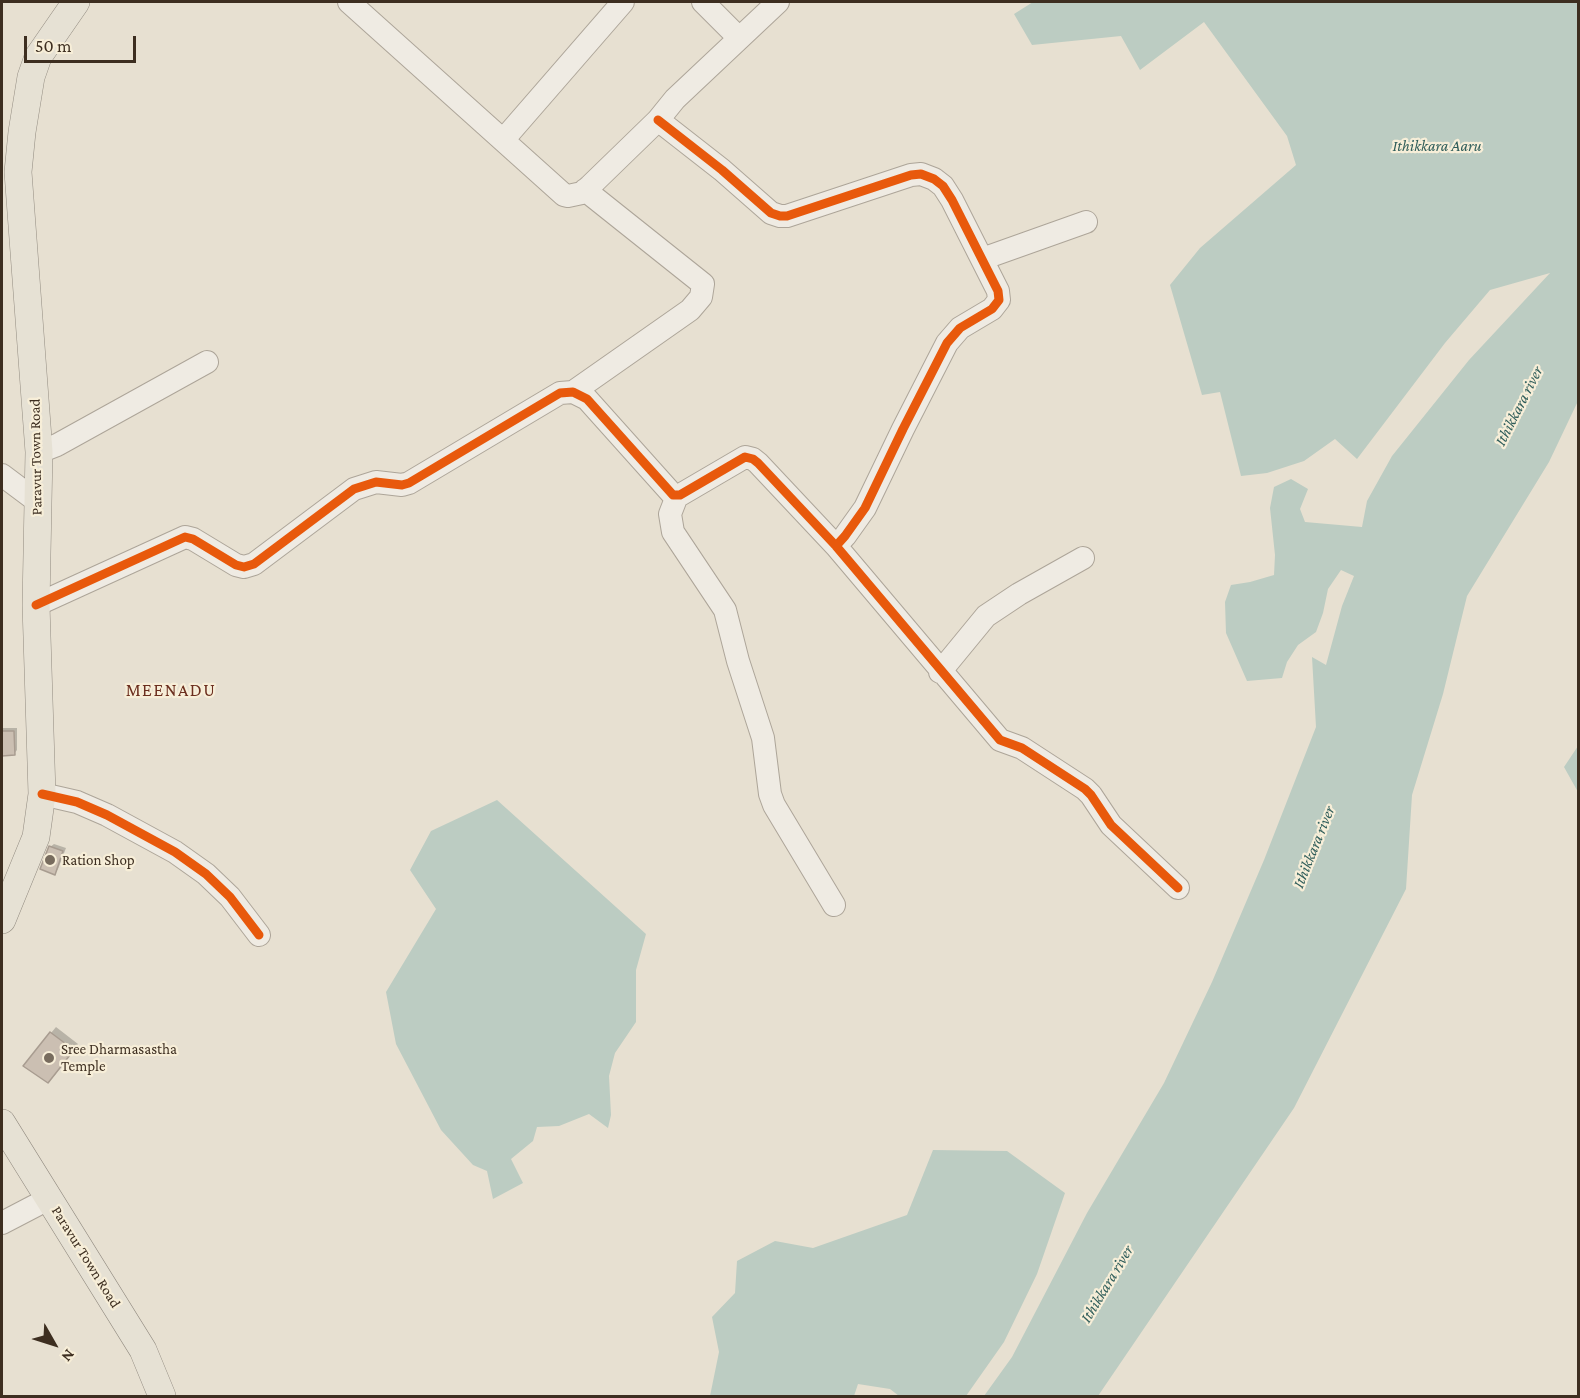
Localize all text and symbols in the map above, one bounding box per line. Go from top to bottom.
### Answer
scale bar [27,24,140,62]
text: 50 m [35,36,72,56]
water label: Ithikkara Aaru [1393,136,1481,156]
water label: Ithikkara river [1491,363,1547,449]
street label: Paravur Town Road [26,399,46,515]
district label: MEENADU [126,679,216,701]
water label: Ithikkara river [1289,803,1339,891]
place label: Ration Shop [62,851,135,869]
marker: Ration Shop [43,853,57,867]
place label: Sree Dharmasastha Temple [61,1040,177,1075]
marker: Sree Dharmasastha Temple [42,1051,56,1065]
street label: Paravur Town Road [47,1203,125,1311]
water label: Ithikkara river [1076,1242,1138,1326]
north arrow [24,1314,84,1374]
text: N [58,1346,78,1365]

